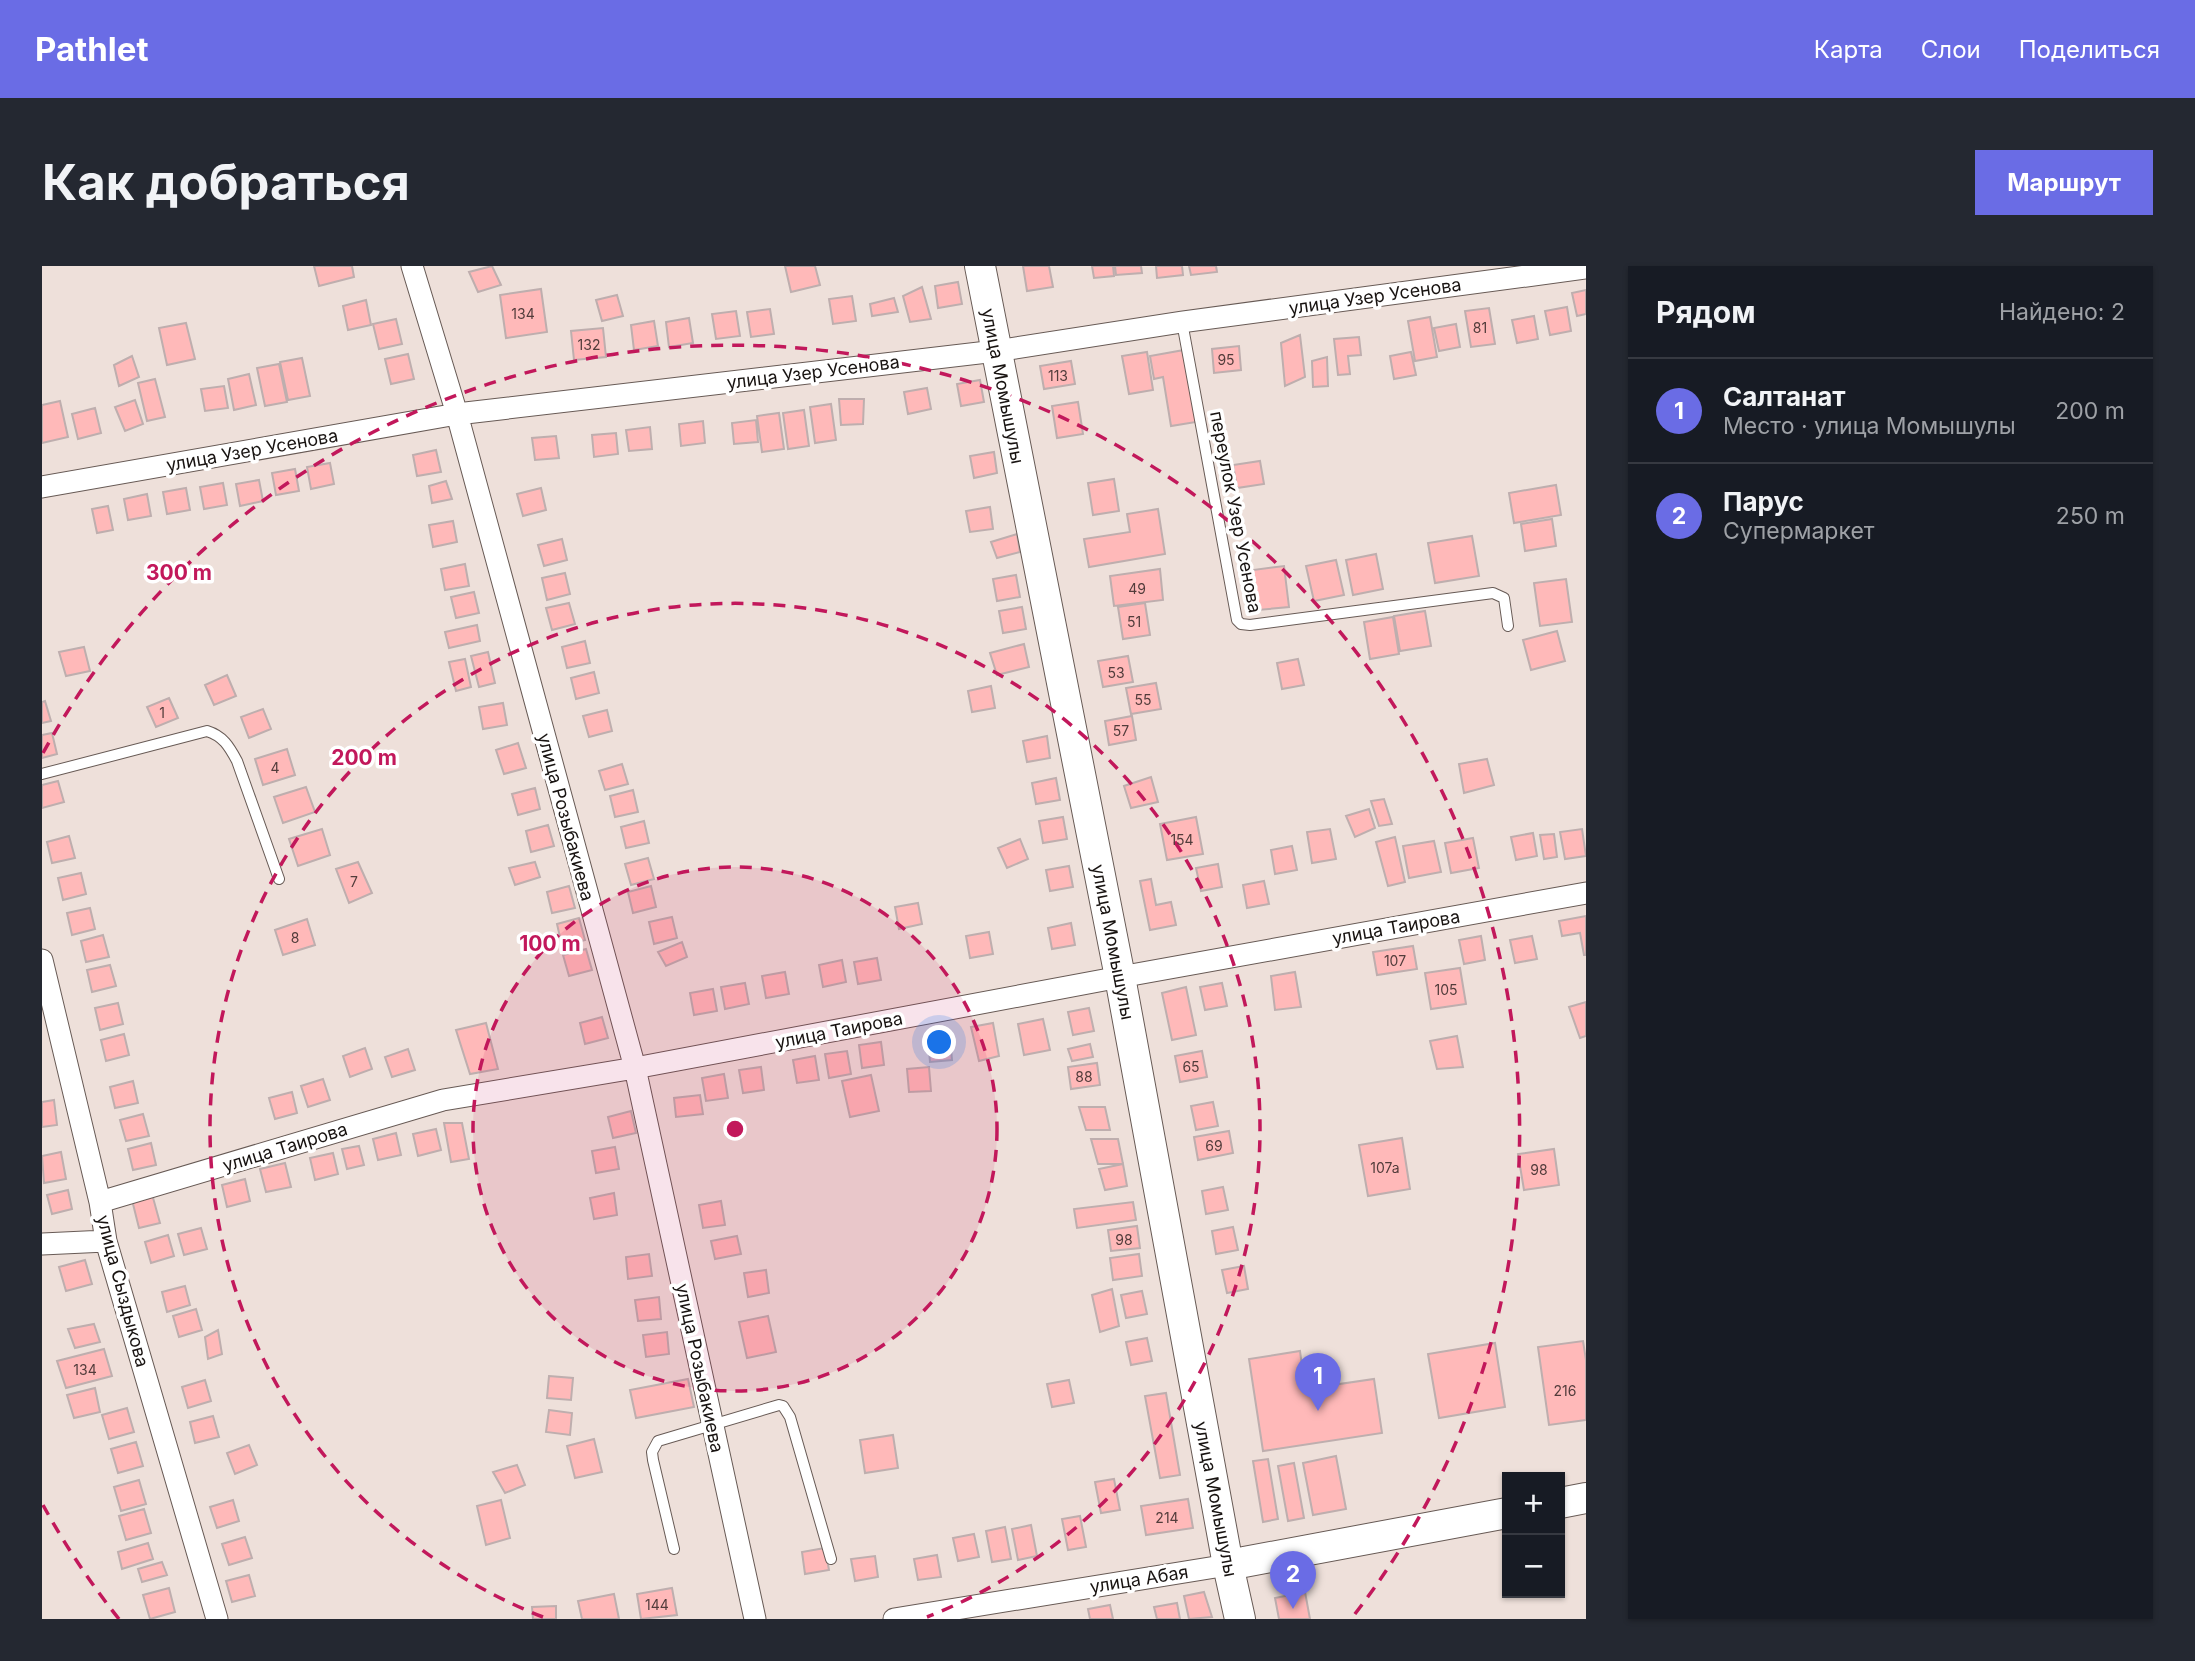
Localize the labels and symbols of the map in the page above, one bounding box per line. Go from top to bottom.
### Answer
street label: улица Узер Усенова [1287,273,1463,319]
house number: 134 [511,305,535,322]
street label: улица Момышулы [978,307,1028,465]
house number: 81 [1473,319,1487,336]
house number: 132 [578,336,600,353]
street label: улица Узер Усенова [725,351,901,393]
house number: 95 [1217,351,1235,368]
house number: 113 [1048,367,1068,384]
street label: переулок Узер Усенова [1206,409,1266,615]
street label: улица Узер Усенова [164,425,340,475]
text: 300 m [146,560,212,585]
house number: 49 [1128,580,1146,597]
house number: 51 [1127,613,1141,630]
house number: 53 [1107,664,1125,681]
house number: 55 [1134,691,1152,708]
house number: 1 [159,704,165,721]
house number: 57 [1113,722,1129,739]
street label: улица Розыбакиева [534,731,598,903]
text: 200 m [331,745,397,770]
house number: 4 [270,759,280,776]
house number: 154 [1170,831,1194,848]
street label: улица Момышулы [1088,863,1138,1021]
house number: 7 [350,873,358,890]
street label: улица Таирова [1330,905,1462,949]
house number: 8 [291,929,299,946]
text: 100 m [519,931,581,956]
house number: 107 [1384,952,1406,969]
house number: 105 [1434,981,1458,998]
street label: улица Таирова [774,1007,904,1053]
your location [922,1025,956,1059]
house number: 65 [1182,1058,1200,1075]
house number: 88 [1075,1068,1093,1085]
centre of rings [723,1117,747,1141]
street label: улица Таирова [220,1118,350,1176]
house number: 69 [1205,1137,1223,1154]
house number: 107а [1370,1159,1400,1176]
house number: 98 [1530,1161,1548,1178]
street label: улица Сыздыкова [93,1213,153,1369]
house number: 98 [1115,1231,1133,1248]
street label: улица Розыбакиева [672,1281,728,1455]
pin: 1 [1295,1353,1341,1411]
house number: 134 [73,1361,97,1378]
house number: 216 [1554,1382,1576,1399]
street label: улица Момышулы [1191,1420,1241,1578]
house number: 214 [1155,1509,1179,1526]
pin: 2 [1270,1551,1316,1609]
street label: улица Абая [1088,1561,1190,1597]
house number: 144 [645,1596,669,1613]

